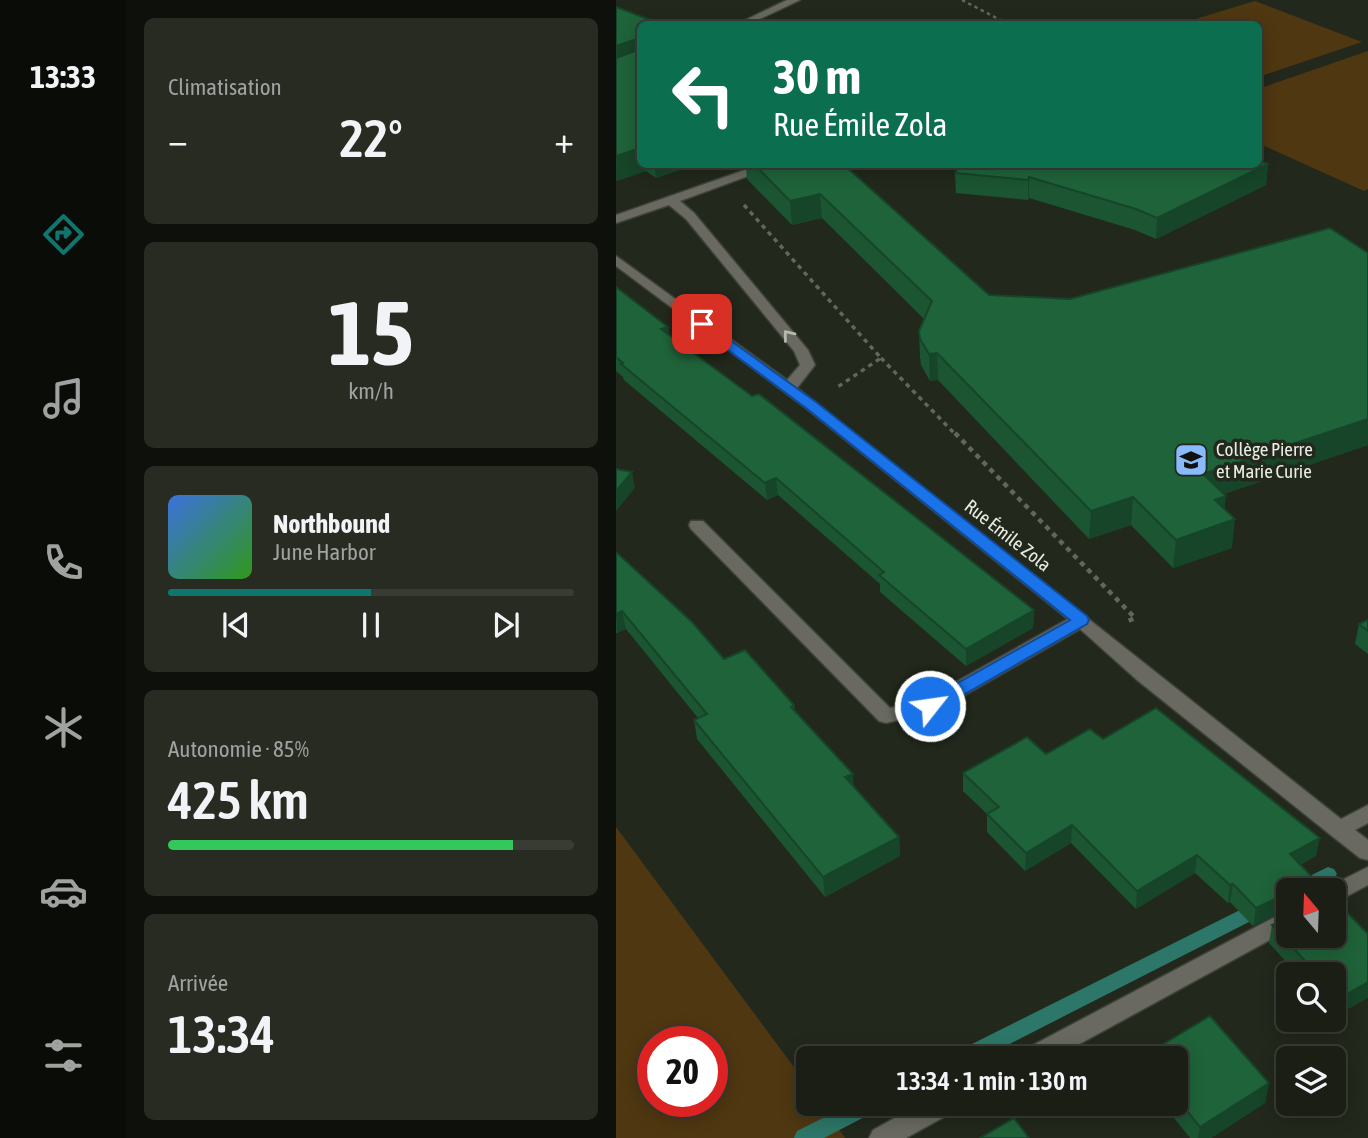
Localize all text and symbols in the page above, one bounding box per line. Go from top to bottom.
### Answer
text: 30 m [773,48,861,104]
icon: left [658,49,749,140]
text: 13:33 [30,58,96,95]
text: Climatisation [168,74,282,100]
text: Rue Émile Zola [773,106,947,143]
text: 22° [339,108,403,168]
text: − [168,118,188,161]
text: + [554,118,574,161]
icon: directions [39,210,88,259]
text: 15 [328,280,414,384]
pin [672,294,732,354]
icon: arrive [683,305,721,343]
one-way arrow [784,330,796,343]
icon: music [39,374,88,423]
text: km/h [348,378,394,404]
place label: Collège Pierre et Marie Curie [1216,438,1313,482]
school or university icon: Collège Pierre et Marie Curie [1172,441,1210,479]
street label: Rue Émile Zola [960,494,1056,576]
text: Northbound [273,509,390,539]
icon: phone [39,538,88,587]
text: June Harbor [273,539,376,565]
icon: previous [217,606,255,644]
icon: pause [352,606,390,644]
icon: next [487,606,525,644]
position arrow [893,669,967,743]
icon: climate [39,703,88,752]
text: Autonomie · 85% [168,736,309,762]
text: 425 km [168,770,309,830]
icon: car [39,867,88,916]
north arrow [1276,878,1346,948]
map controls [1276,878,1346,1116]
button: search [1276,962,1346,1032]
text: Arrivée [168,970,228,996]
text: 13:34 [168,1004,275,1064]
speed limit sign: 20 [637,1026,728,1117]
icon: filters [39,1031,88,1080]
button: layers [1276,1046,1346,1116]
text: 13:34 · 1 min · 130 m [897,1066,1087,1096]

